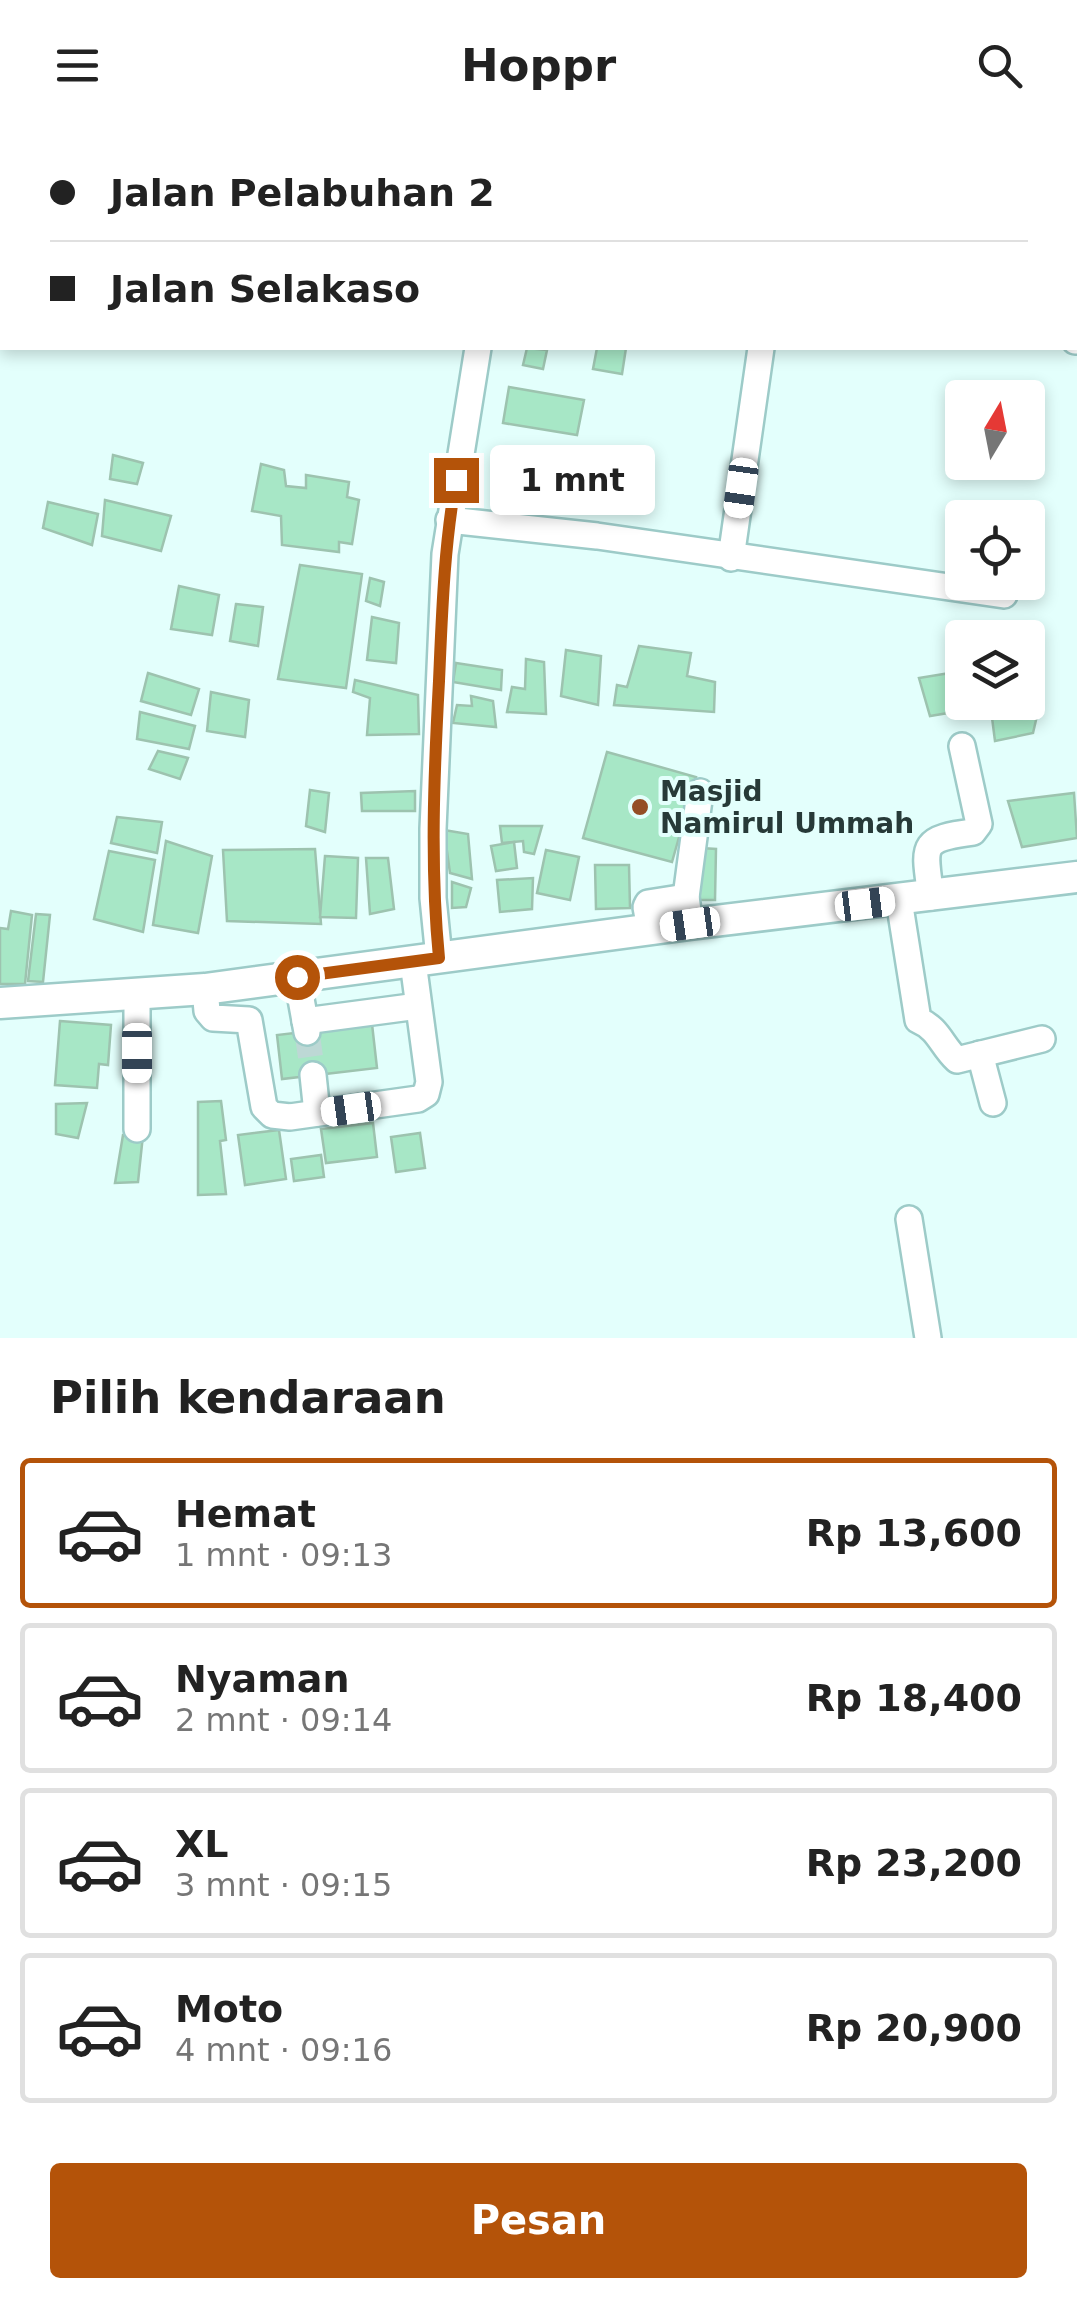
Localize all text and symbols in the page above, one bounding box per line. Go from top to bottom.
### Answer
icon: menu [50,38,105,93]
icon: search [972,38,1027,93]
text: Hoppr [461,39,616,92]
text: Jalan Pelabuhan 2 [110,171,495,215]
text: Jalan Selakaso [110,267,420,311]
north arrow [945,380,1045,480]
map controls [945,380,1045,720]
callout: 1 mnt [491,445,656,515]
car [722,456,760,520]
route end [434,458,479,503]
text: 1 mnt [520,461,625,499]
button: locate [945,500,1045,600]
button: layers [945,620,1045,720]
place label: Masjid Namirul Ummah [660,775,914,840]
marker: Masjid Namirul Ummah [629,796,651,818]
car [833,885,897,923]
car [658,905,722,943]
route start [275,955,320,1000]
car [122,1023,152,1083]
car [319,1090,383,1128]
text: Pilih kendaraan [50,1371,446,1424]
icon: car [55,1488,145,1578]
text: Hemat [175,1492,316,1536]
text: Rp 13,600 [806,1511,1022,1555]
text: 1 mnt · 09:13 [175,1536,392,1574]
icon: car [55,1653,145,1743]
text: Nyaman [175,1657,350,1701]
text: Rp 18,400 [806,1676,1022,1720]
text: 2 mnt · 09:14 [175,1701,392,1739]
icon: car [55,1818,145,1908]
text: XL [175,1822,229,1866]
text: Rp 23,200 [806,1841,1022,1885]
text: 3 mnt · 09:15 [175,1866,392,1904]
icon: car [55,1983,145,2073]
text: Moto [175,1987,283,2031]
text: Rp 20,900 [806,2006,1022,2050]
text: 4 mnt · 09:16 [175,2031,392,2069]
button: Pesan [50,2163,1027,2278]

